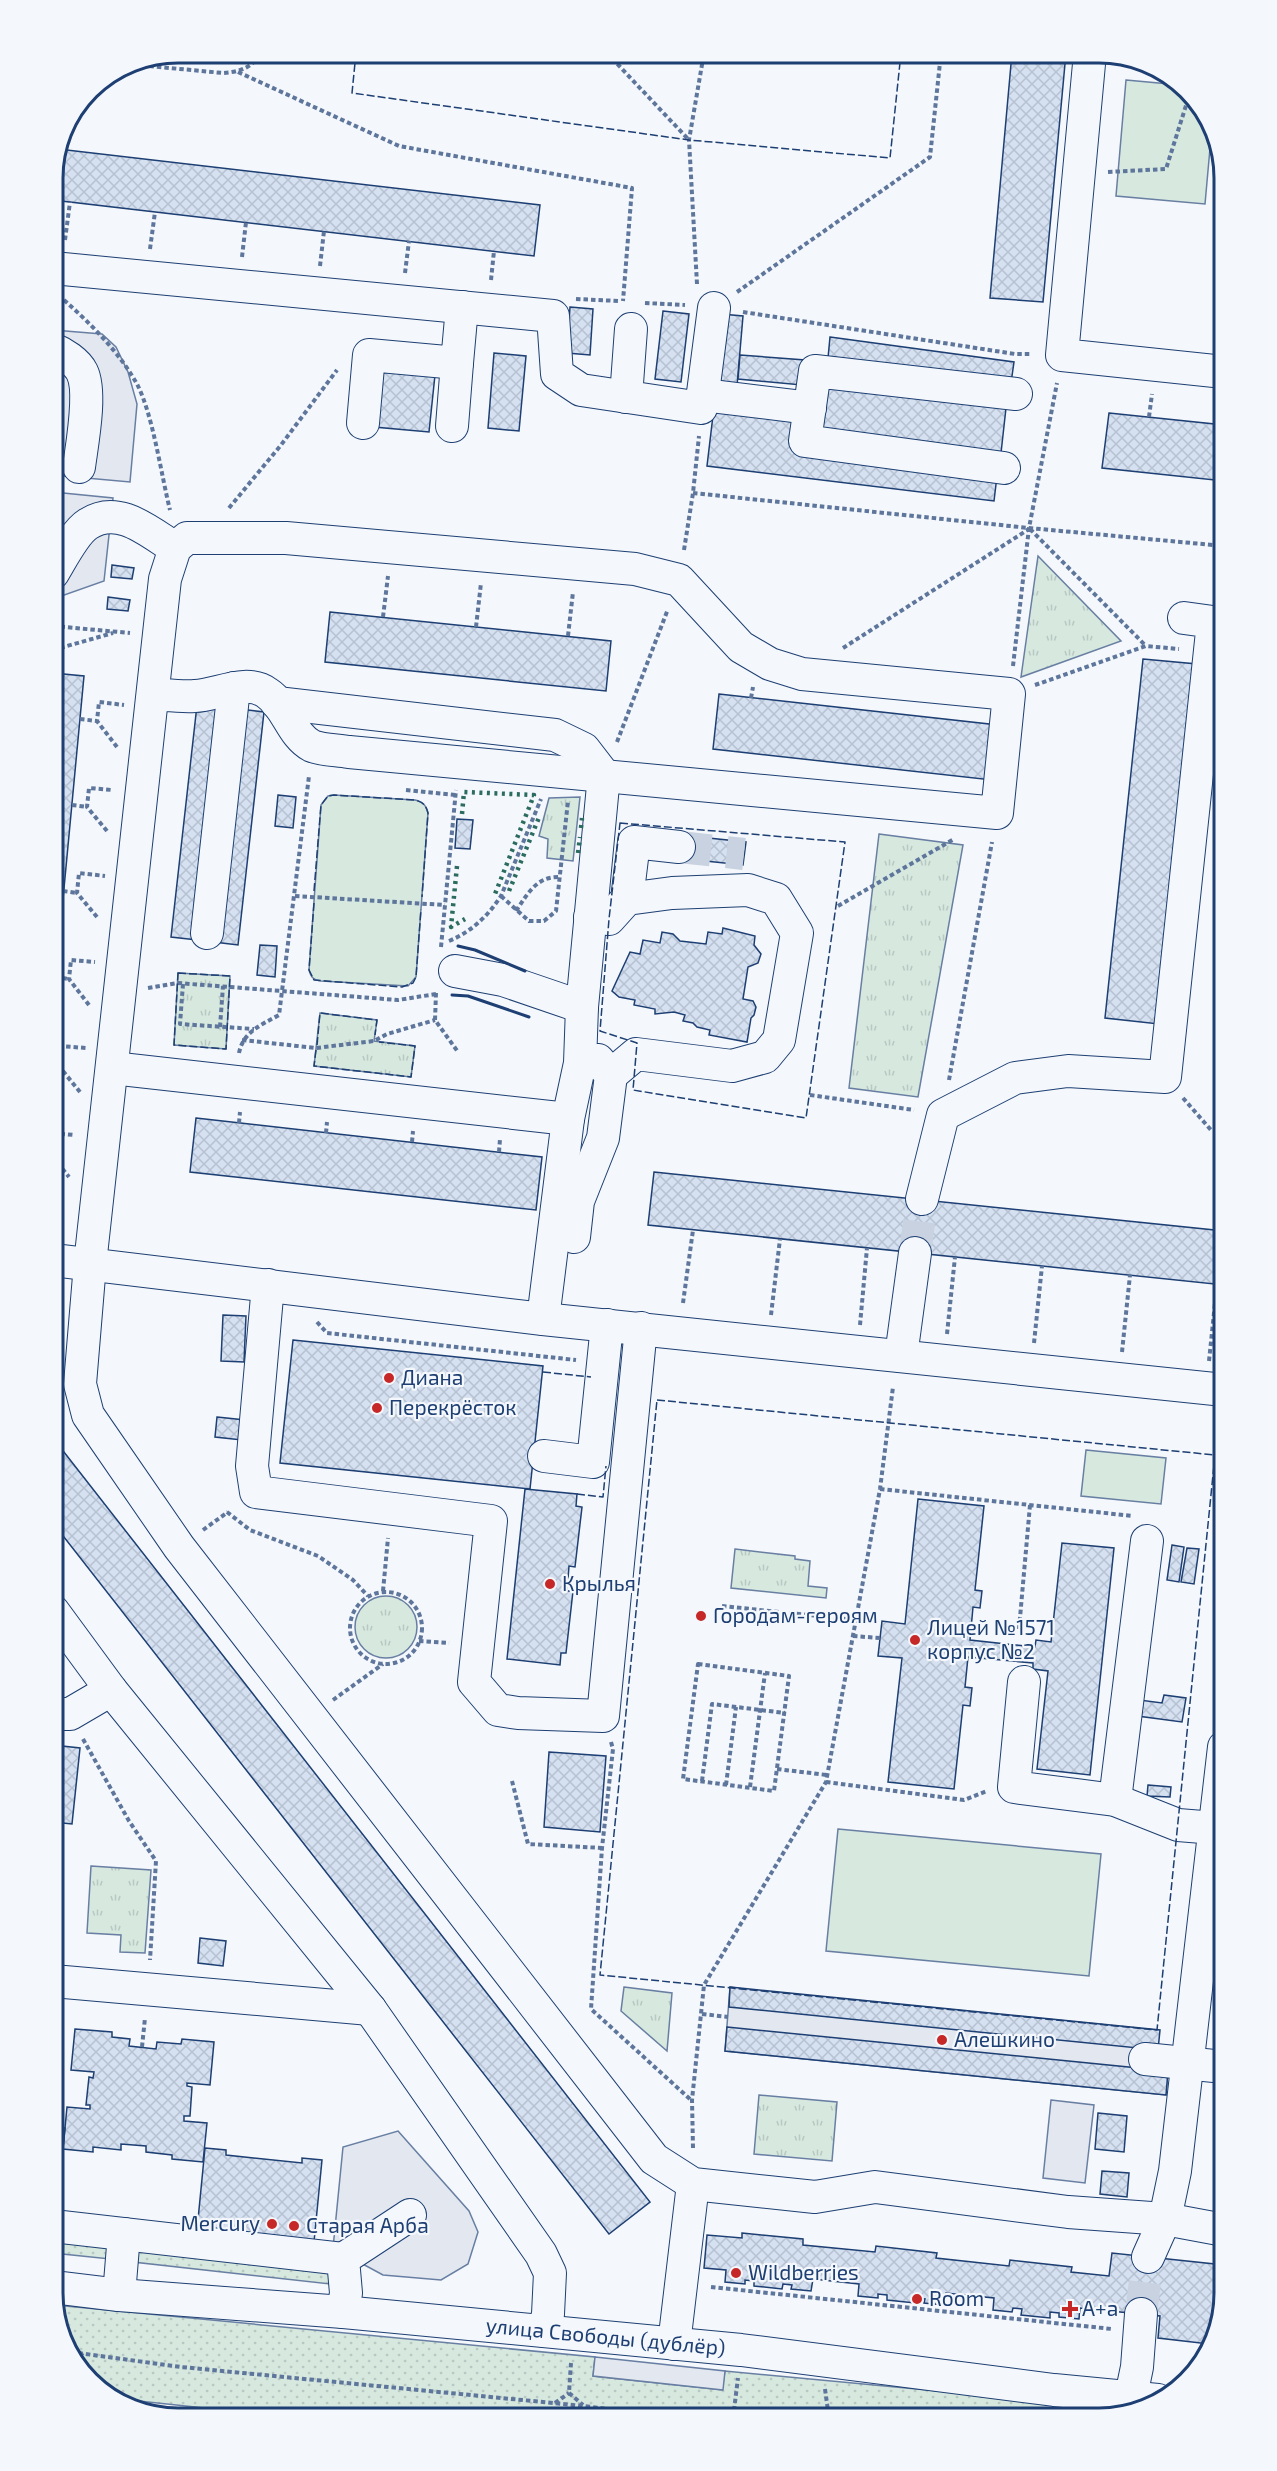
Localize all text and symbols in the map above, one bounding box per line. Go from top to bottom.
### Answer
place label: Диана [401,1364,463,1389]
marker: Диана [382,1371,396,1385]
place label: Перекрёсток [389,1394,517,1419]
marker: Перекрёсток [370,1401,384,1415]
place label: Крылья [562,1570,636,1595]
marker: Крылья [543,1577,557,1591]
place label: Городам-героям [713,1602,878,1627]
marker: Городам-героям [694,1609,708,1623]
place label: Лицей №1571 корпус №2 [927,1614,1055,1664]
marker: Лицей №1571 корпус №2 [908,1633,922,1647]
place label: Алешкино [954,2026,1055,2051]
marker: Алешкино [935,2033,949,2047]
place label: Mercury [180,2210,260,2235]
place label: Старая Арба [306,2212,429,2237]
marker: Mercury [265,2217,279,2231]
marker: Старая Арба [287,2219,301,2233]
place label: Wildberries [748,2259,859,2284]
marker: Wildberries [729,2266,743,2280]
place label: Room [929,2285,984,2310]
marker: Room [910,2292,924,2306]
place label: А+а [1082,2295,1118,2320]
marker: А+а [1063,2302,1077,2316]
street label: улица Свободы (дублёр) [485,2312,727,2359]

